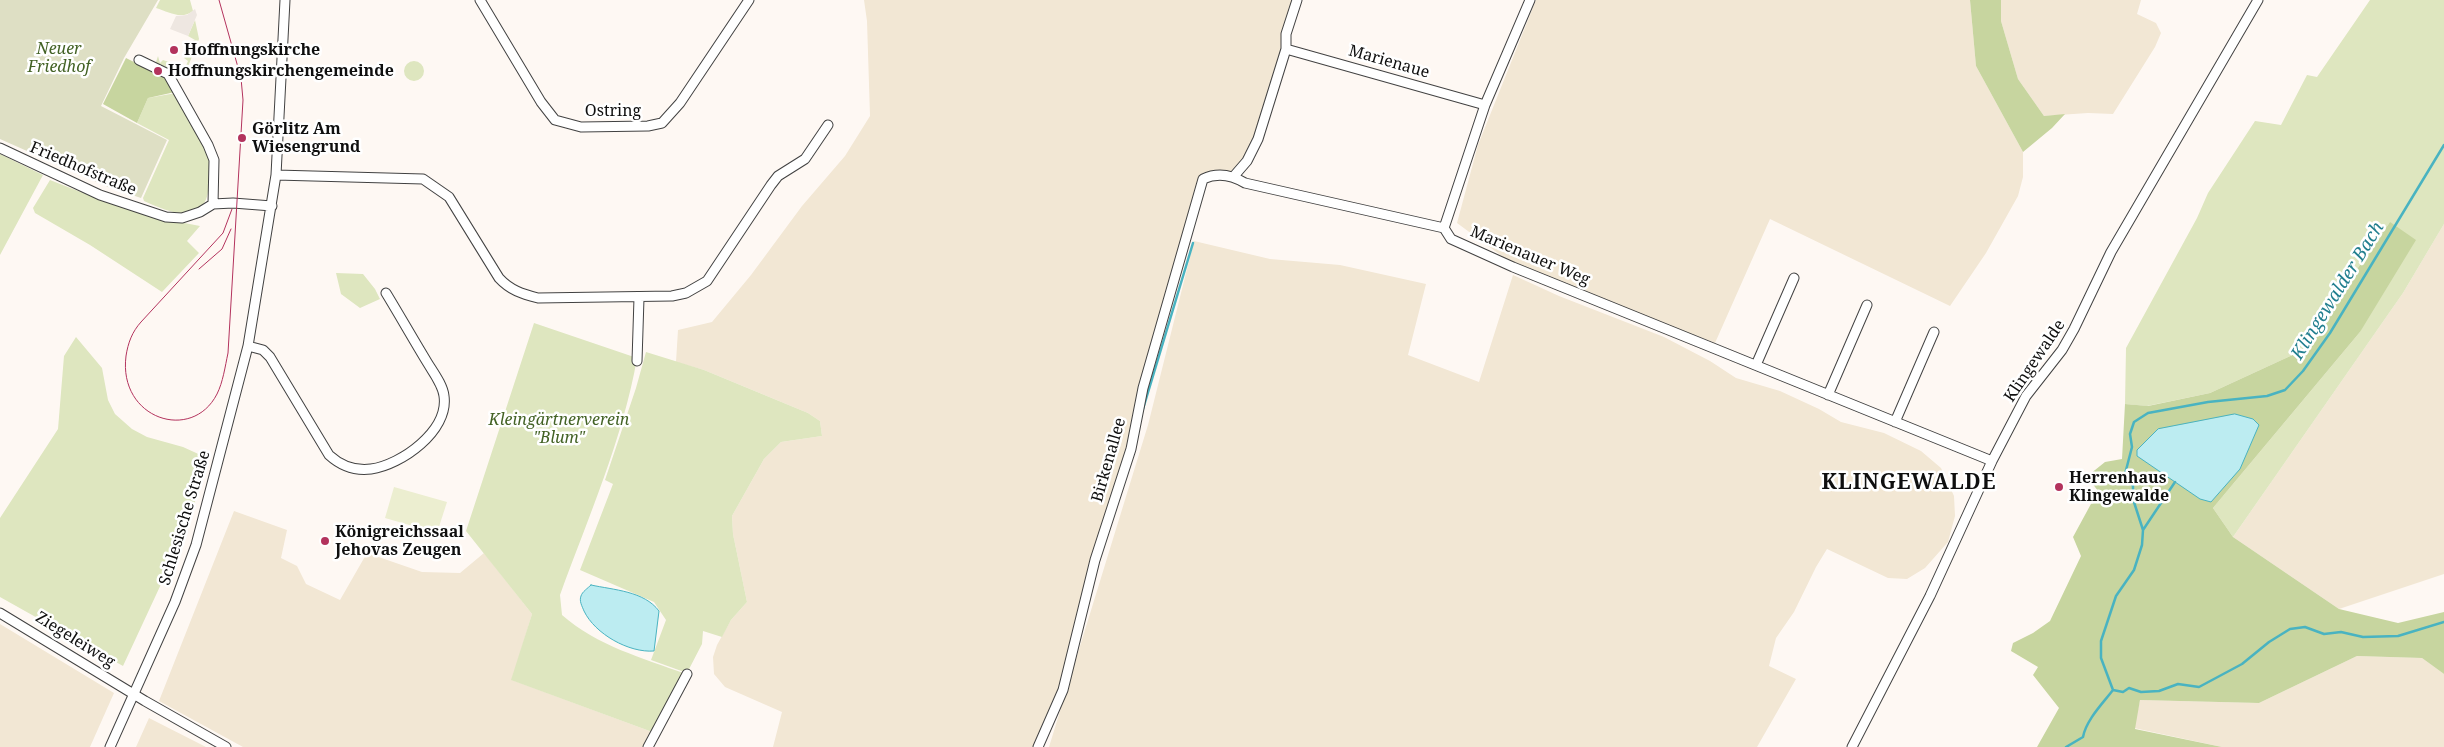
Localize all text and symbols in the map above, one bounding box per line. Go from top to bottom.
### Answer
park label: Neuer Friedhof [28,39,90,77]
place label: Hoffnungskirche [184,40,320,60]
street label: Marienaue [1346,41,1432,83]
marker: Hoffnungskirche [168,44,180,56]
place label: Hoffnungskirchengemeinde [168,61,394,81]
marker: Hoffnungskirchengemeinde [152,65,164,77]
street label: Ostring [585,101,641,121]
place label: Görlitz Am Wiesengrund [252,119,360,157]
marker: Görlitz Am Wiesengrund [236,132,248,144]
street label: Friedhofstraße [27,138,139,200]
water label: Klingewalder Bach [2287,218,2389,364]
street label: Marienauer Weg [1467,222,1593,290]
street label: Klingewalde [2001,316,2069,406]
park label: Kleingärtnerverein "Blum" [489,410,629,448]
street label: Birkenallee [1088,415,1130,505]
street label: Schlesische Straße [155,448,215,588]
place label: Herrenhaus Klingewalde [2069,468,2169,506]
district label: KLINGEWALDE [1820,470,1998,496]
marker: Herrenhaus Klingewalde [2053,481,2065,493]
place label: Königreichssaal Jehovas Zeugen [335,522,464,560]
marker: Königreichssaal Jehovas Zeugen [319,535,331,547]
street label: Ziegeleiweg [32,608,118,672]

